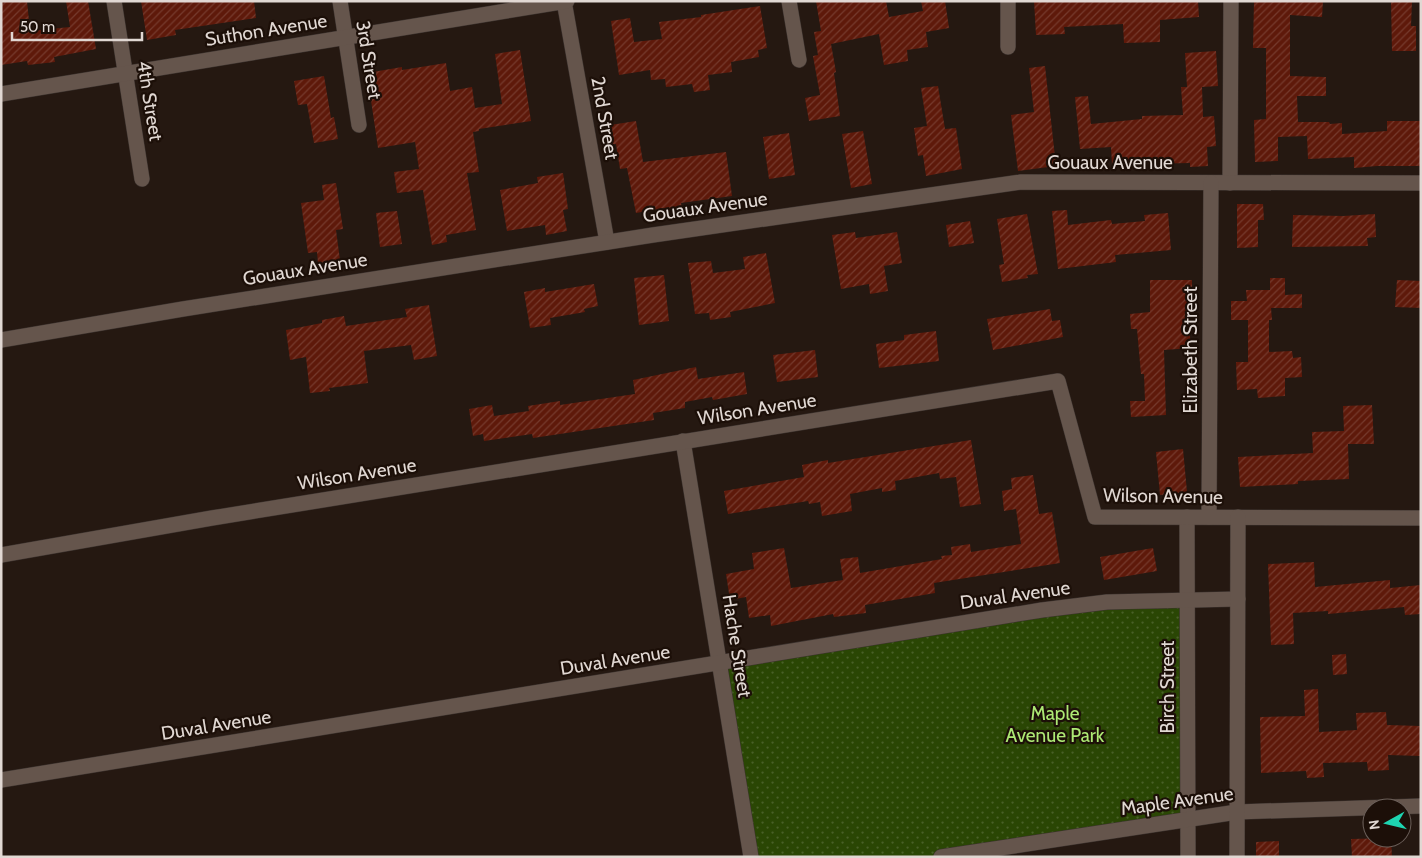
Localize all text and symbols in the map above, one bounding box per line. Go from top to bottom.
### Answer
street label: Suthon Avenue [203,9,329,51]
scale bar [12,10,142,42]
text: 50 m [20,18,55,36]
street label: 3rd Street [351,19,387,102]
street label: 4th Street [132,59,168,143]
street label: 2nd Street [586,75,624,162]
street label: Gouaux Avenue [1047,151,1173,174]
street label: Gouaux Avenue [641,187,769,227]
street label: Gouaux Avenue [241,248,369,290]
street label: Elizabeth Street [1179,286,1202,414]
street label: Wilson Avenue [696,388,818,430]
street label: Wilson Avenue [296,453,418,495]
street label: Wilson Avenue [1103,483,1223,509]
street label: Duval Avenue [958,576,1072,614]
street label: Hache Street [717,593,757,700]
street label: Duval Avenue [558,640,672,680]
street label: Birch Street [1156,640,1179,734]
park label: Maple Avenue Park [1006,702,1105,747]
street label: Duval Avenue [159,705,273,745]
street label: Maple Avenue [1119,782,1235,820]
north arrow [1362,798,1412,848]
text: N [1365,819,1384,831]

